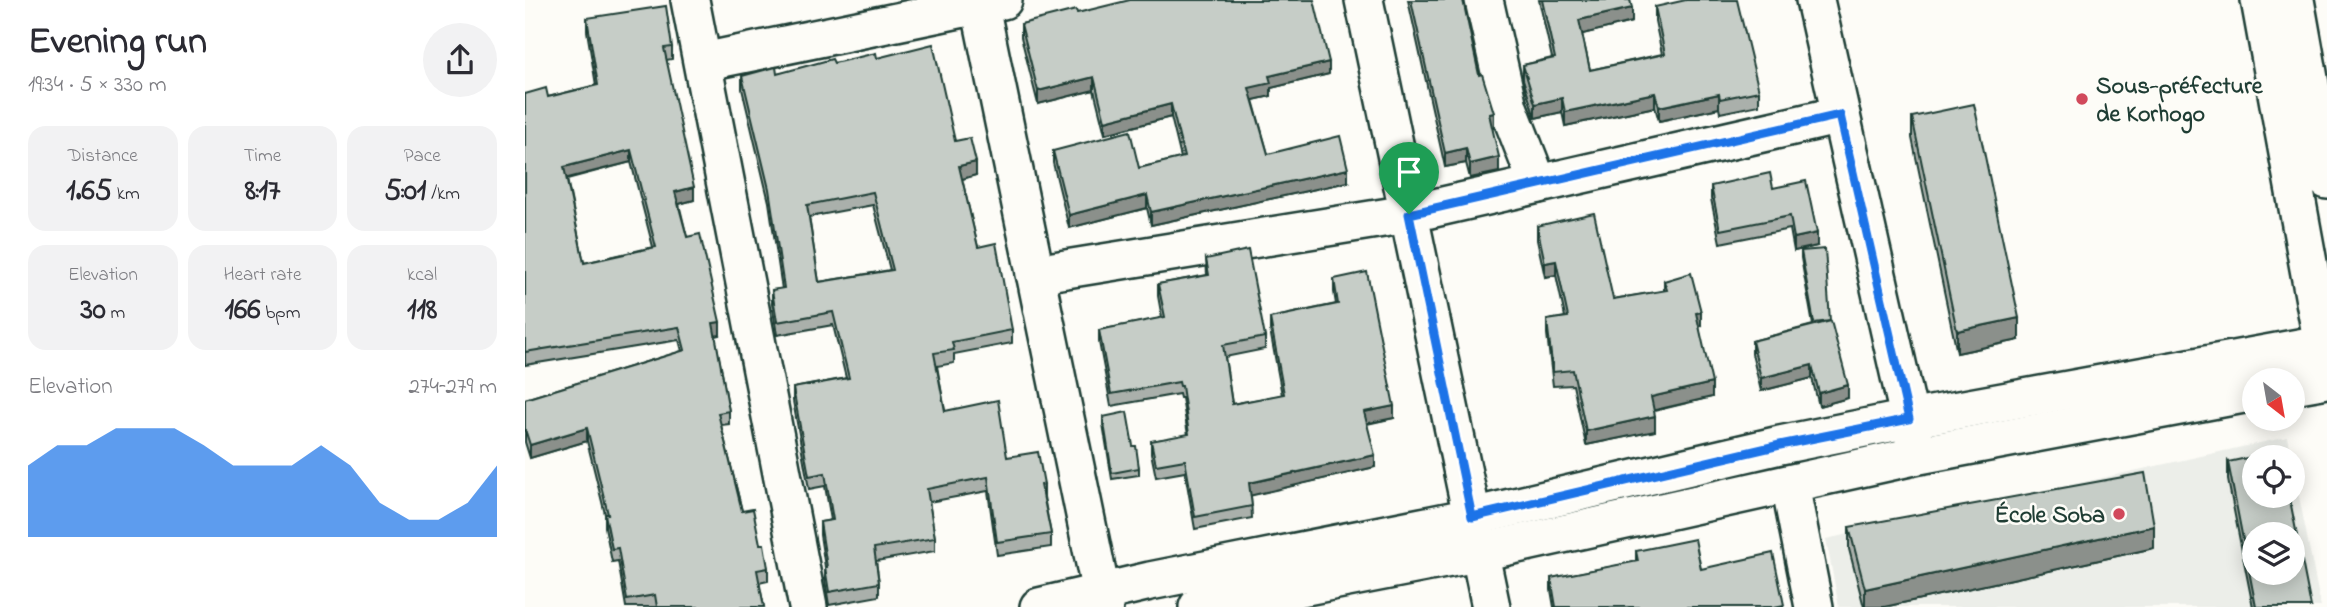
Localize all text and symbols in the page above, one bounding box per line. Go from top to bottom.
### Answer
text: Evening run [28,15,207,71]
button: share [423,23,497,97]
text: 19:34 · 5 × 330 m [28,69,167,102]
place label: Sous-préfecture de Korhogo [2096,70,2264,134]
marker: Sous-préfecture de Korhogo [2074,91,2090,107]
pin [1379,142,1439,214]
text: Distance [68,143,138,170]
text: Time [244,143,281,170]
text: Pace [404,143,441,170]
icon: arrive [1390,153,1428,191]
text: 1.65 [66,170,112,214]
text: 8:17 [245,170,280,214]
text: 5:01 [384,170,426,214]
text: km [112,181,140,208]
text: /km [426,181,460,208]
text: Elevation [68,262,138,289]
text: Heart rate [224,262,301,289]
text: kcal [407,262,437,289]
text: 30 [80,289,106,333]
text: 166 [225,289,261,333]
text: 118 [407,289,437,333]
text: m [106,300,125,327]
text: bpm [261,300,300,327]
north arrow [2242,368,2305,430]
map controls [2242,368,2305,585]
text: Elevation [28,371,113,404]
text: 274–279 m [409,371,497,404]
button: locate [2242,445,2305,508]
place label: École Soba [1994,499,2105,534]
marker: École Soba [2111,506,2127,522]
button: layers [2242,522,2305,585]

